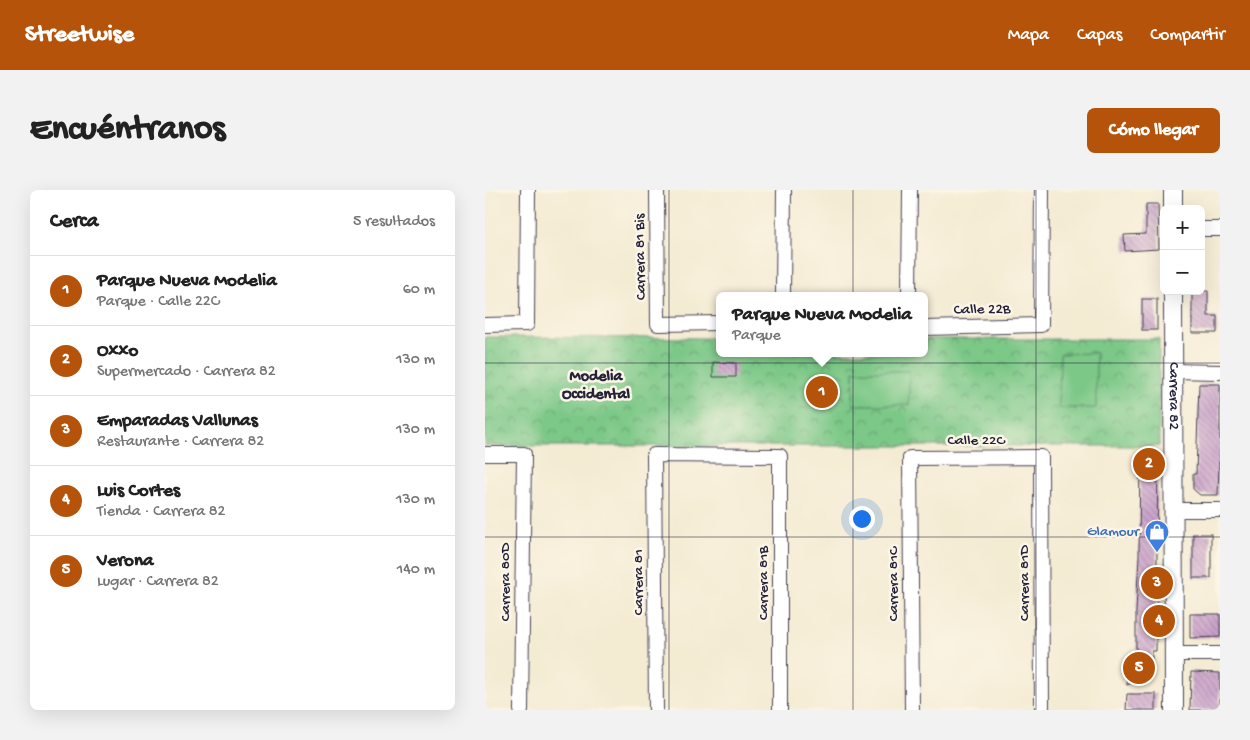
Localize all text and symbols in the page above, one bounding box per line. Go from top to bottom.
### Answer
text: Streetwise [25,21,134,50]
text: Mapa [1008,25,1049,46]
text: Capas [1077,25,1122,46]
text: Compartir [1150,25,1225,46]
button: Cómo llegar [1087,108,1220,153]
text: Encuéntranos [30,110,225,151]
map controls [1160,205,1205,295]
button: + [1160,205,1205,250]
text: Cerca [50,210,98,235]
text: 5 resultados [353,213,435,232]
street label: Carrera 81 Bis [631,213,651,300]
button: − [1160,250,1205,295]
text: Parque Nueva Modelia [97,270,277,293]
text: 1 [63,281,69,300]
text: 60 m [403,281,435,300]
popup [716,292,928,357]
text: Parque · Calle 22C [97,293,219,312]
street label: Calle 22B [953,301,1011,319]
text: Parque Nueva Modelia [732,304,912,327]
text: Parque [732,327,781,346]
text: Oxxo [97,340,138,363]
text: 2 [62,351,70,370]
text: 130 m [396,351,435,370]
street label: Carrera 82 [1164,362,1182,430]
text: Supermercado · Carrera 82 [97,363,276,382]
district label: Modelia Occidental [562,368,631,405]
pin: 1 [806,373,838,411]
text: Emparadas Vallunas [97,410,258,433]
text: 3 [62,421,70,440]
text: 130 m [396,421,435,440]
street label: Calle 22C [947,432,1005,450]
text: Restaurante · Carrera 82 [97,433,264,452]
pin: 2 [1133,445,1165,483]
text: Luis Cortes [97,480,180,503]
text: 4 [62,491,70,510]
text: 130 m [396,491,435,510]
text: Tienda · Carrera 82 [97,503,225,522]
your location [849,506,875,532]
shop icon: Glamour [1144,519,1170,553]
place label: Glamour [1087,523,1141,541]
street label: Carrera 80D [497,543,515,621]
street label: Carrera 81D [1016,545,1034,621]
street label: Carrera 81B [755,546,773,620]
street label: Carrera 81C [885,546,903,621]
street label: Carrera 81 [630,549,648,615]
text: Verona [97,550,154,573]
text: 5 [62,561,70,580]
text: 140 m [397,561,435,580]
pin: 3 [1141,564,1173,602]
text: Lugar · Carrera 82 [97,573,219,592]
pin: 4 [1143,602,1175,640]
pin: 5 [1123,649,1155,687]

